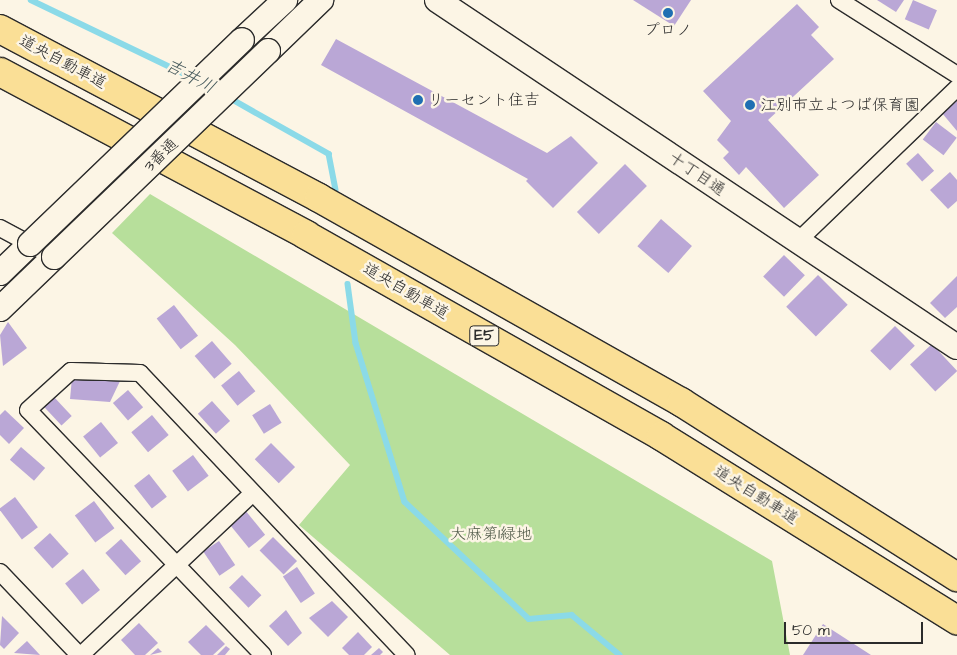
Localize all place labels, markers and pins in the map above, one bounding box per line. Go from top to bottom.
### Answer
marker: プロノ [662,7,674,19]
place label: プロノ [644,20,692,40]
place label: リーセント住吉 [428,90,540,110]
marker: リーセント住吉 [412,94,424,106]
place label: 江別市立よつば保育園 [760,95,920,115]
marker: 江別市立よつば保育園 [744,99,756,111]

